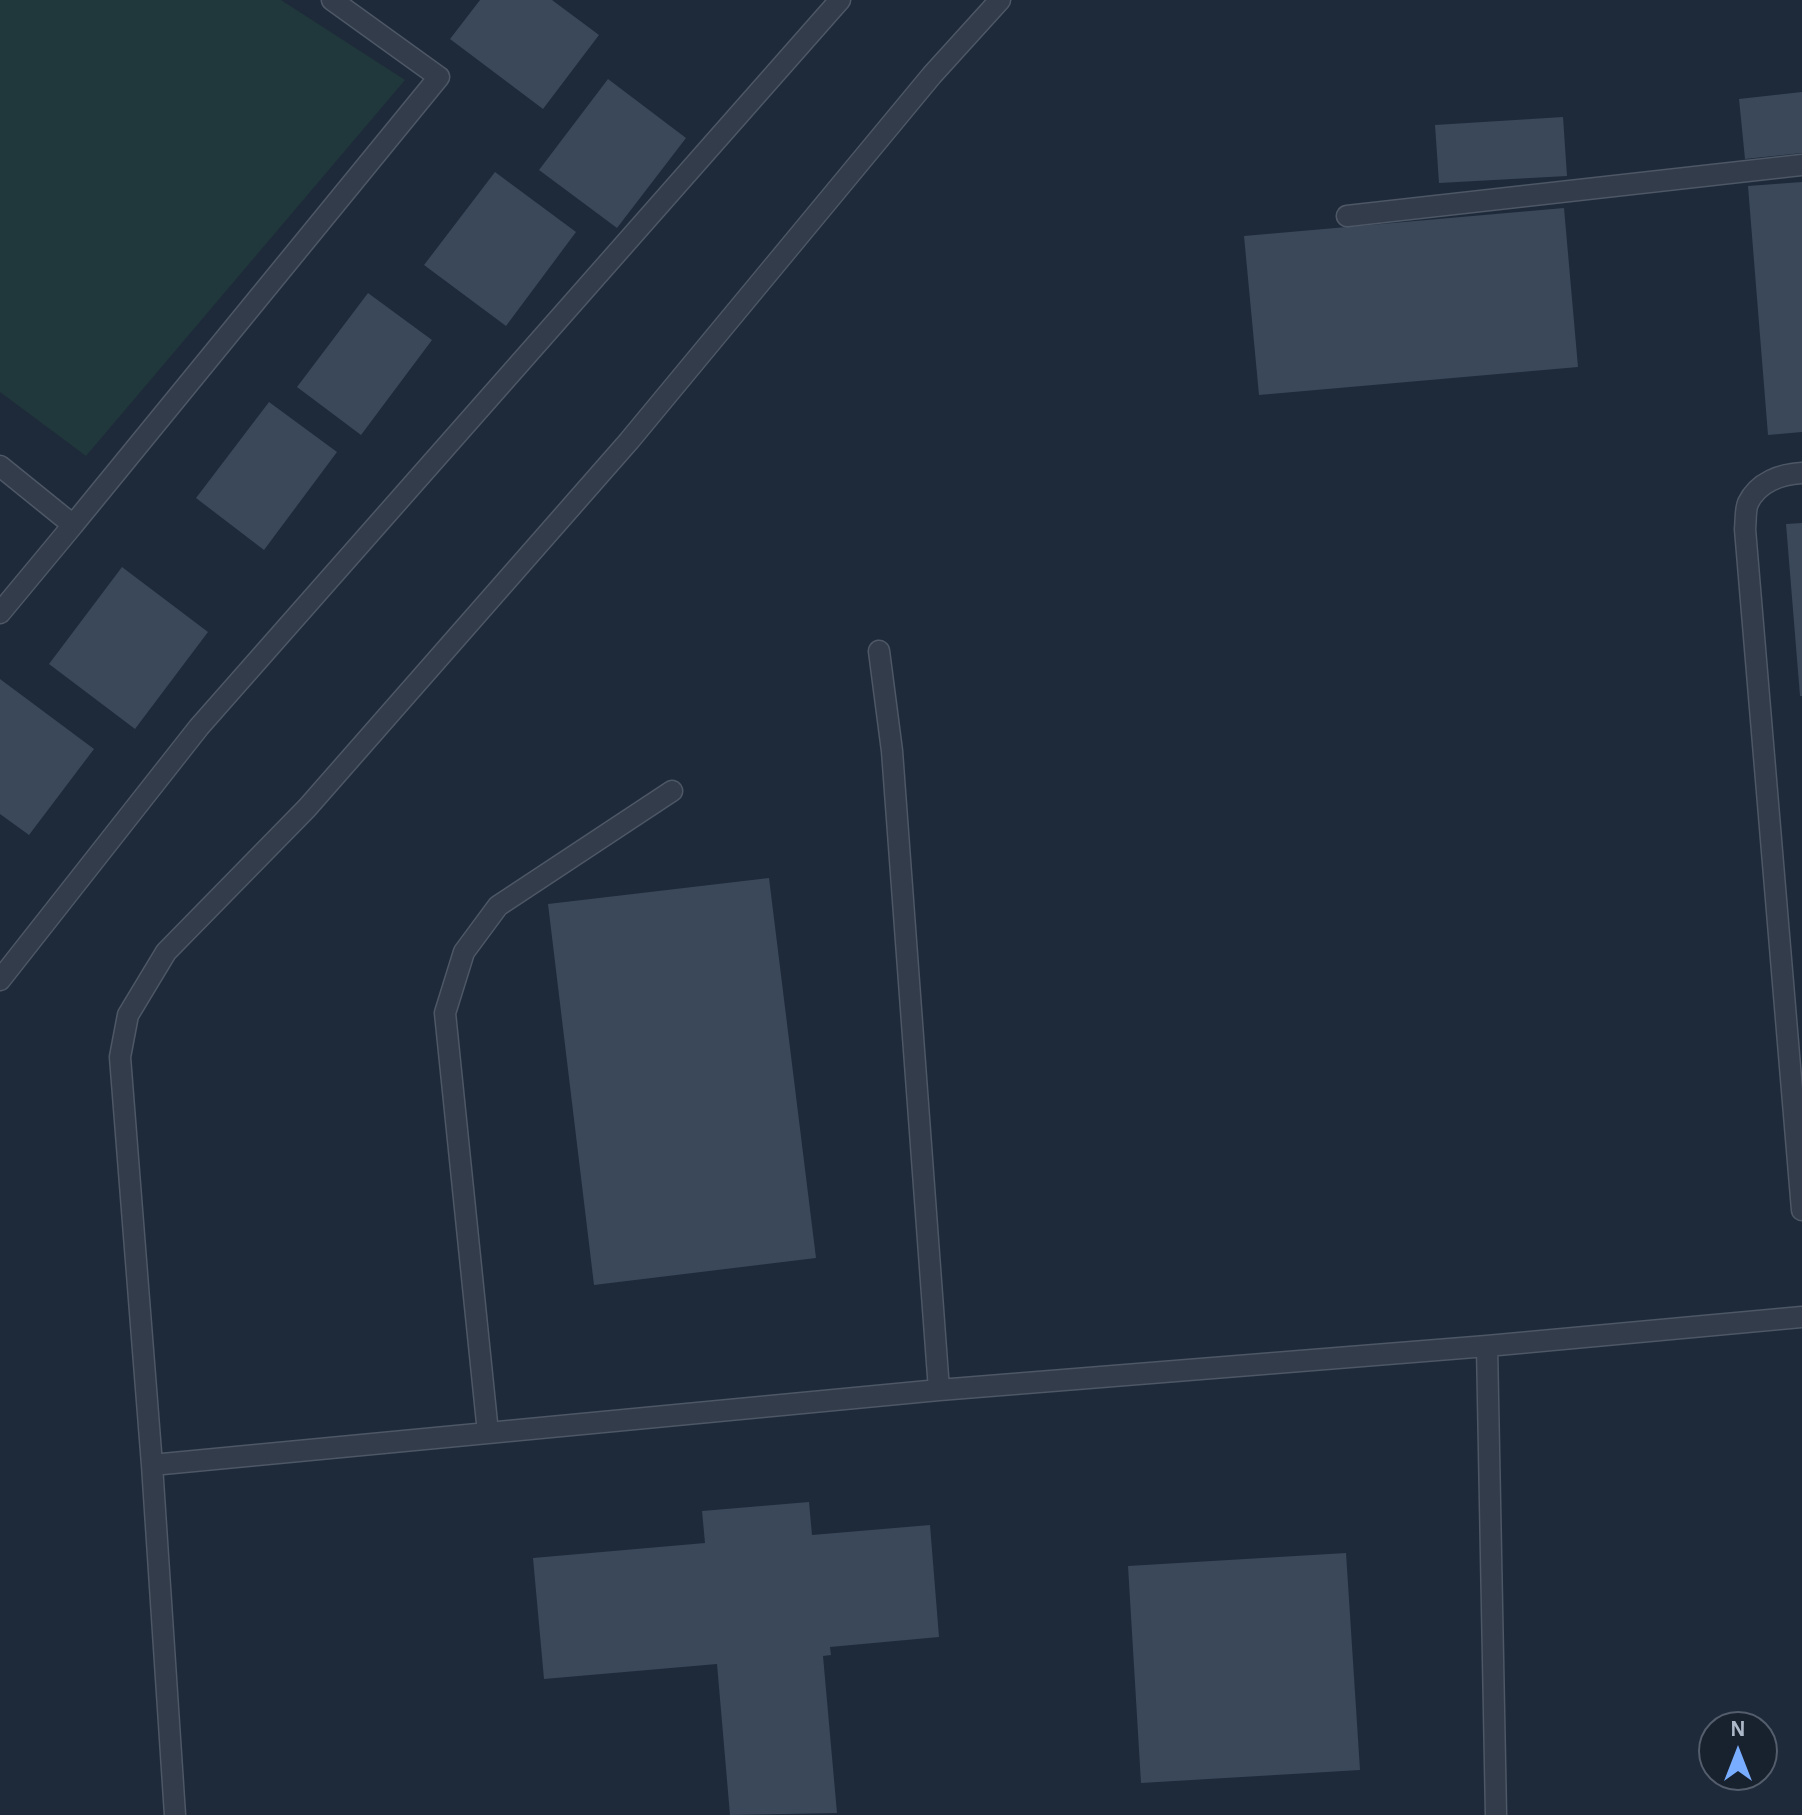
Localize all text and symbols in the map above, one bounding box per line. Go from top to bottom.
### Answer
north arrow [1698,1711,1778,1791]
text: N [1730,1718,1746,1740]

